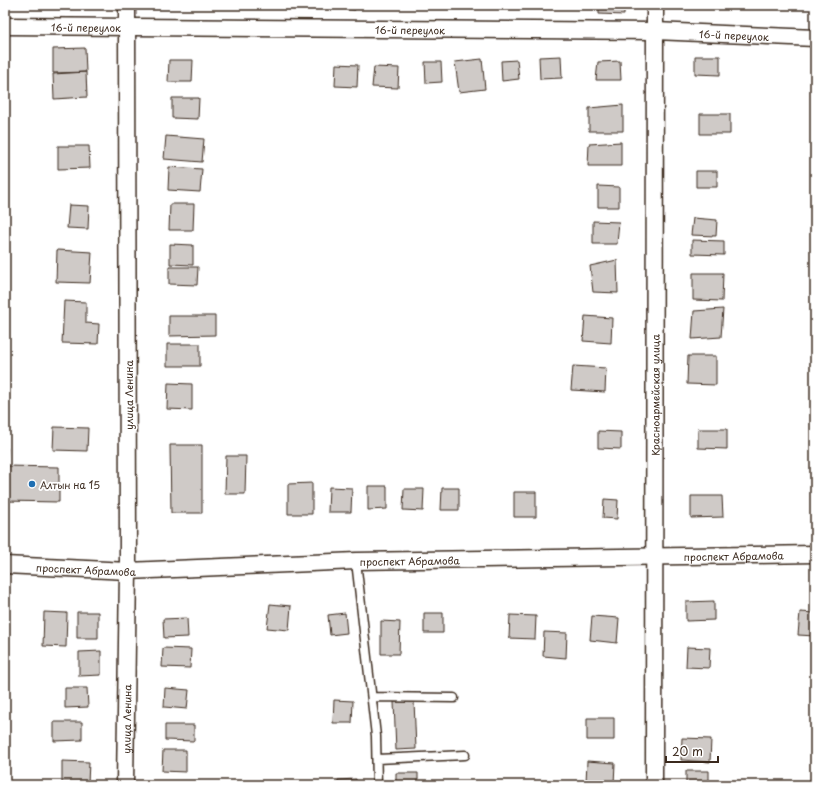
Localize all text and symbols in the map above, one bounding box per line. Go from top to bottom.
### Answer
street label: 16-й переулок [51,19,121,35]
street label: 16-й переулок [375,21,445,38]
street label: 16-й переулок [699,25,769,44]
street label: Красноармейская улица [647,334,662,456]
street label: улица Ленина [121,360,136,430]
place label: Алтын на 15 [40,477,100,492]
marker: Алтын на 15 [27,479,37,489]
street label: проспект Абрамова [683,547,784,564]
street label: проспект Абрамова [360,552,460,568]
street label: проспект Абрамова [36,559,137,579]
street label: улица Ленина [118,683,134,754]
scale bar [666,738,718,764]
text: 20 m [672,742,703,760]

